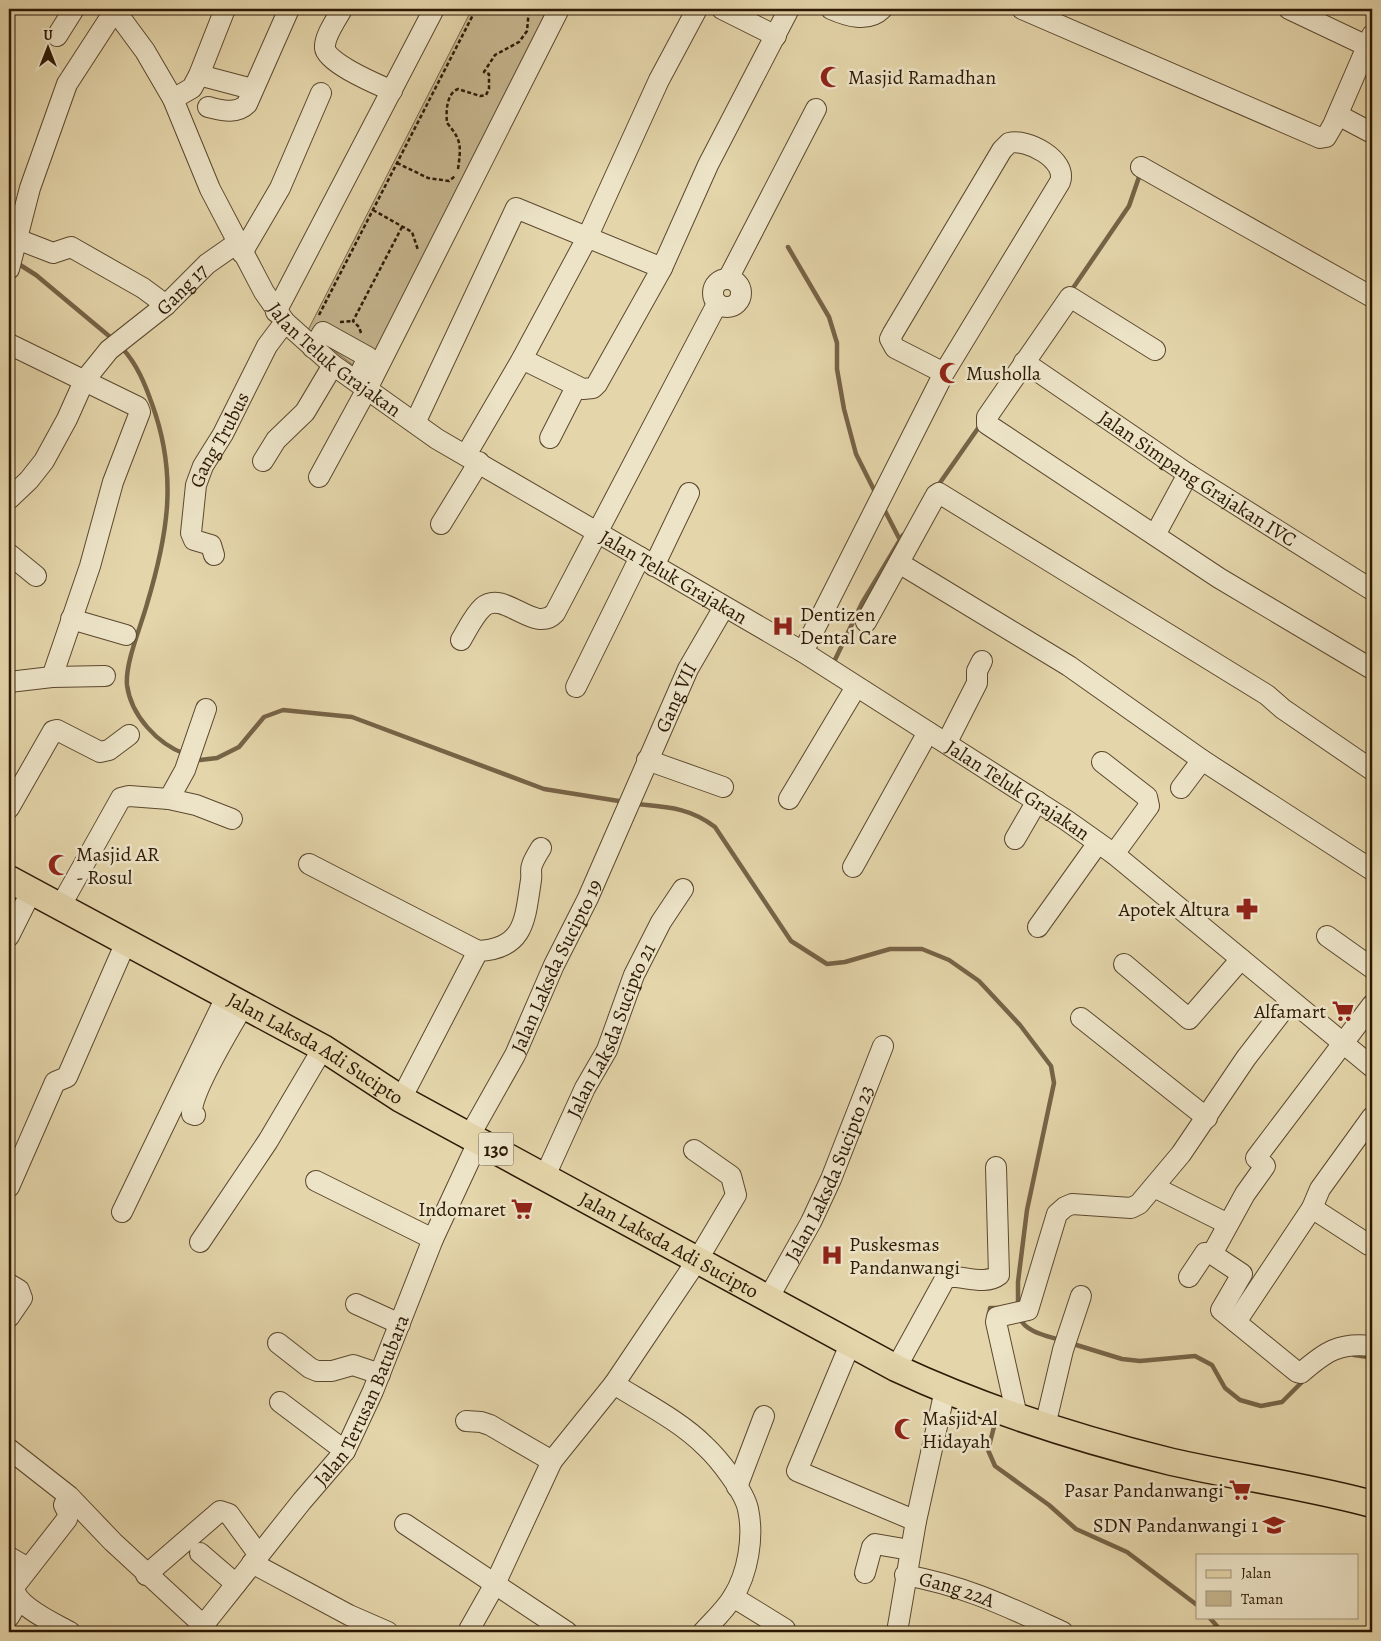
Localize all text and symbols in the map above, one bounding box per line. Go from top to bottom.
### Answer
north arrow [22,22,72,72]
text: U [43,26,53,45]
mosque icon: Masjid Ramadhan [818,64,844,90]
place label: Masjid Ramadhan [848,64,996,91]
street label: Gang 17 [151,257,214,322]
street label: Jalan Teluk Grajakan [261,297,406,423]
mosque icon: Musholla [937,360,963,386]
place label: Musholla [966,360,1042,387]
street label: Gang Trubus [183,387,256,491]
street label: Jalan Simpang Grajakan IVC [1093,404,1302,553]
street label: Jalan Teluk Grajakan [595,524,752,631]
place label: Dentizen Dental Care [800,601,897,651]
hospital icon: Dentizen Dental Care [770,613,796,639]
street label: Gang VII [649,657,703,737]
street label: Jalan Teluk Grajakan [940,734,1095,847]
place label: Masjid AR - Rosul [76,841,160,891]
mosque icon: Masjid AR - Rosul [46,852,72,878]
street label: Jalan Laksda Sucipto 19 [505,875,609,1057]
place label: Apotek Altura [1117,896,1231,923]
pharmacy icon: Apotek Altura [1234,896,1260,922]
street label: Jalan Laksda Sucipto 21 [560,938,662,1122]
street label: Jalan Laksda Adi Sucipto [222,986,408,1111]
place label: Alfamart [1253,998,1326,1025]
supermarket icon: Alfamart [1330,998,1356,1024]
street label: Jalan Laksda Sucipto 23 [779,1081,880,1267]
road number: 130 [478,1132,514,1166]
street label: Jalan Laksda Adi Sucipto [574,1185,763,1305]
place label: Indomaret [418,1196,506,1223]
supermarket icon: Indomaret [509,1196,535,1222]
place label: Puskesmas Pandanwangi [849,1231,960,1281]
hospital icon: Puskesmas Pandanwangi [819,1242,845,1268]
street label: Jalan Terusan Batubara [308,1310,416,1492]
place label: Masjid Al Hidayah [922,1405,998,1455]
mosque icon: Masjid Al Hidayah [892,1416,918,1442]
place label: Pasar Pandanwangi [1064,1477,1224,1504]
supermarket icon: Pasar Pandanwangi [1227,1477,1253,1503]
place label: SDN Pandanwangi 1 [1093,1512,1258,1539]
school or university icon: SDN Pandanwangi 1 [1261,1512,1287,1538]
legend [1196,1554,1358,1618]
text: Jalan [1241,1563,1271,1583]
street label: Gang 22A [917,1565,999,1614]
text: Taman [1241,1589,1283,1609]

